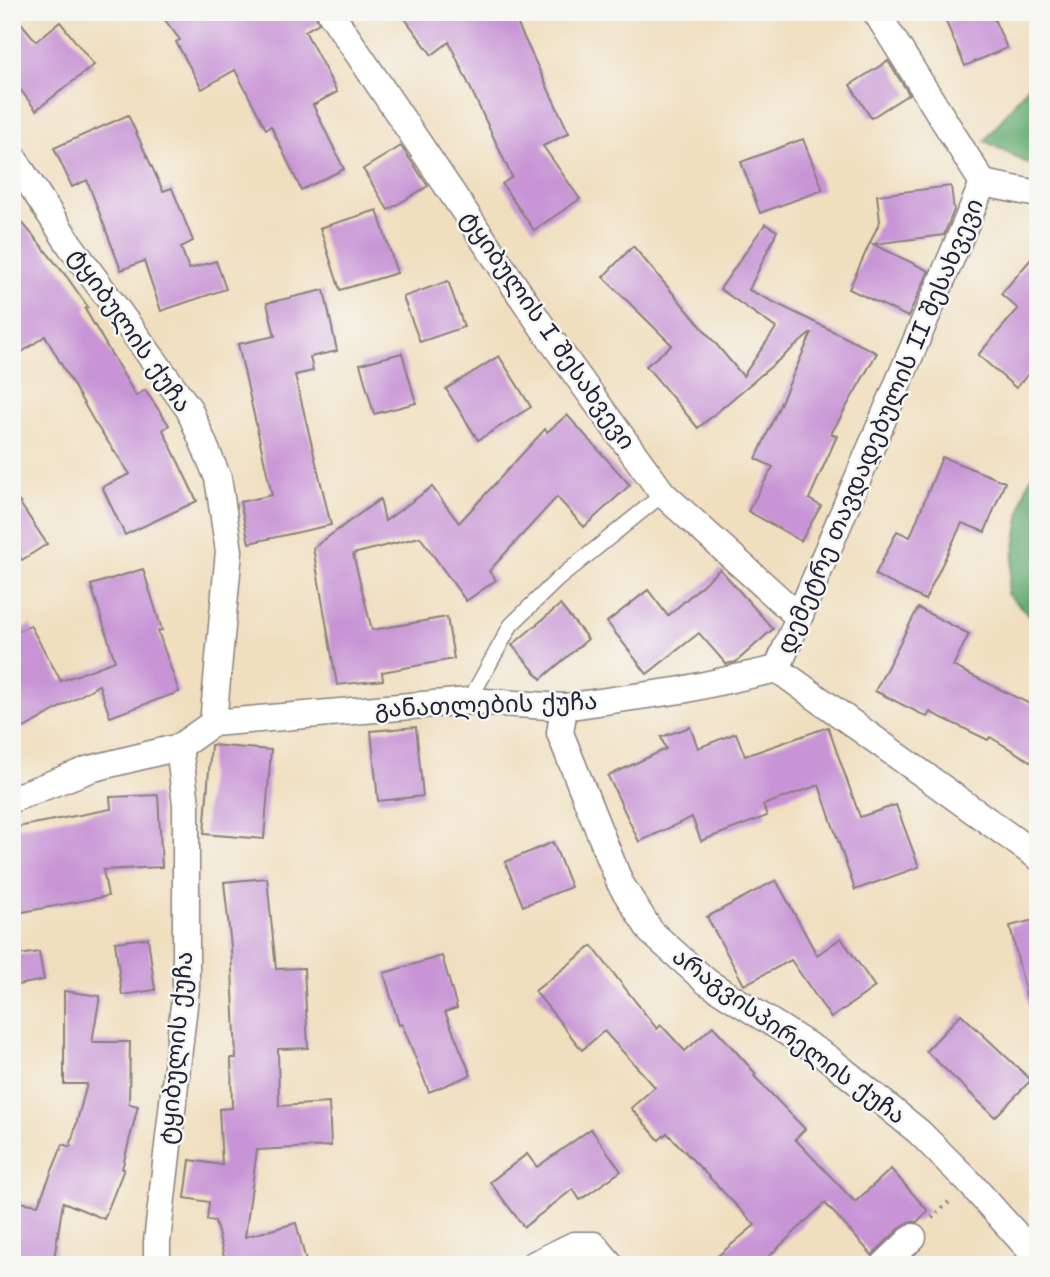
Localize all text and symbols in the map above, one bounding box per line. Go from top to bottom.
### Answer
street label: დემეტრე თავდადებულის II შესახვევი [769,193,991,659]
street label: ტყიბულის I შესახვევი [453,204,643,456]
street label: ტყიბულის ქუჩა [61,241,199,419]
street label: განათლების ქუჩა [374,685,598,725]
street label: არაგვისპირელის ქუჩა [666,940,912,1132]
street label: ტყიბულის ქუჩა [152,950,200,1146]

